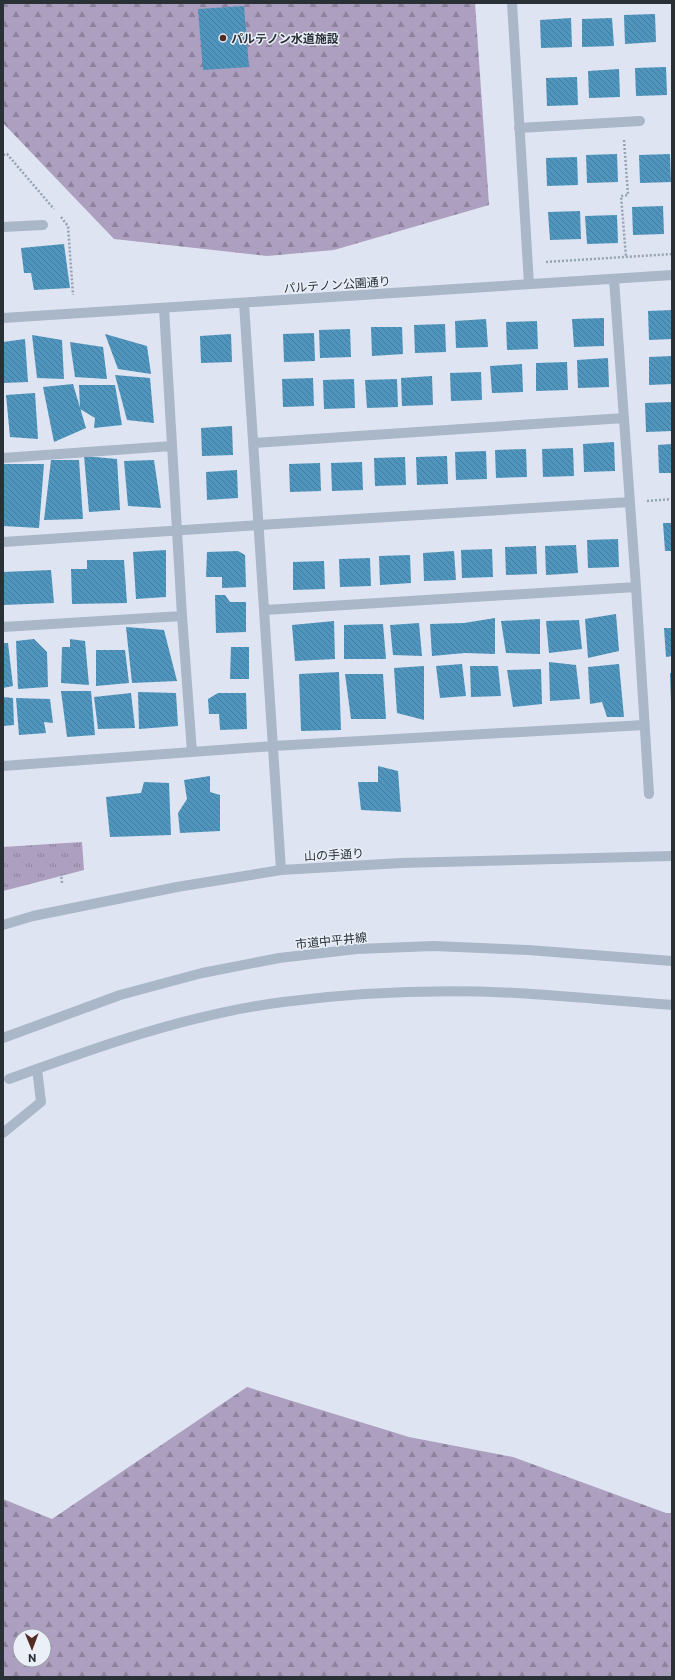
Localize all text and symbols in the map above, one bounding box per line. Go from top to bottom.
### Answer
place label: パルテノン水道施設 [231,31,339,45]
marker: パルテノン水道施設 [218,33,228,43]
street label: パルテノン公園通り [283,273,391,295]
street label: 山の手通り [304,845,364,863]
street label: 市道中平井線 [294,929,368,951]
north arrow [12,1628,52,1668]
text: N [28,1652,36,1665]

